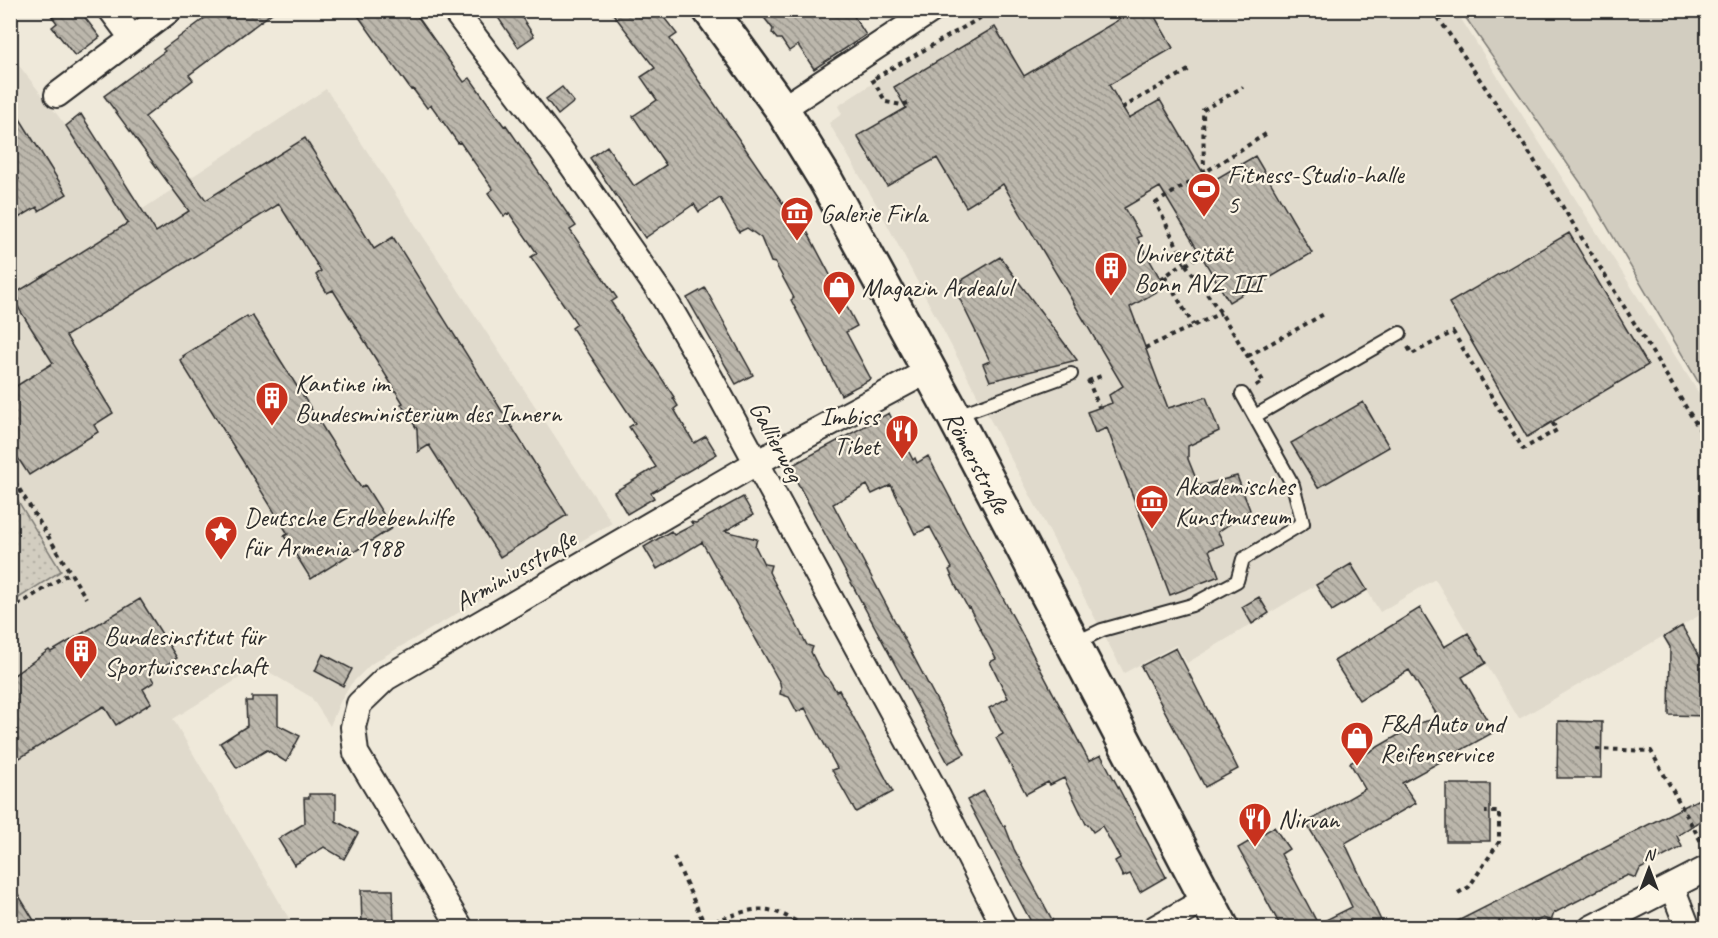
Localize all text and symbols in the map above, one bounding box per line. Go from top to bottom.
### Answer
place label: Fitness-Studio-halle 5 [1227,158,1405,221]
sports icon: Fitness-Studio-halle 5 [1186,171,1222,218]
museum icon: Galerie Firla [779,195,815,242]
place label: Galerie Firla [820,197,929,230]
place label: Universität Bonn AVZ III [1134,237,1268,300]
building icon: Universität Bonn AVZ III [1093,250,1129,297]
shop icon: Magazin Ardealul [821,269,857,316]
place label: Magazin Ardealul [862,271,1017,304]
place label: Kantine im Bundesministerium des Innern [295,367,562,430]
building icon: Kantine im Bundesministerium des Innern [254,380,290,427]
street label: Gallierweg [742,395,812,489]
place label: Imbiss Tibet [820,400,881,463]
street label: Römerstraße [936,405,1019,521]
restaurant icon: Imbiss Tibet [884,413,920,460]
place label: Akademisches Kunstmuseum [1175,470,1296,533]
museum icon: Akademisches Kunstmuseum [1134,483,1170,530]
place label: Deutsche Erdbebenhilfe für Armenia 1988 [244,501,456,564]
place icon: Deutsche Erdbebenhilfe für Armenia 1988 [203,514,239,561]
street label: Arminiusstraße [449,521,584,618]
place label: Bundesinstitut für Sportwissenschaft [104,620,270,683]
building icon: Bundesinstitut für Sportwissenschaft [63,633,99,680]
place label: F&A Auto und Reifenservice [1380,707,1508,770]
shop icon: F&A Auto und Reifenservice [1339,720,1375,767]
restaurant icon: Nirvan [1237,801,1273,848]
place label: Nirvan [1278,803,1340,836]
north arrow [1619,839,1679,899]
text: N [1644,845,1657,865]

